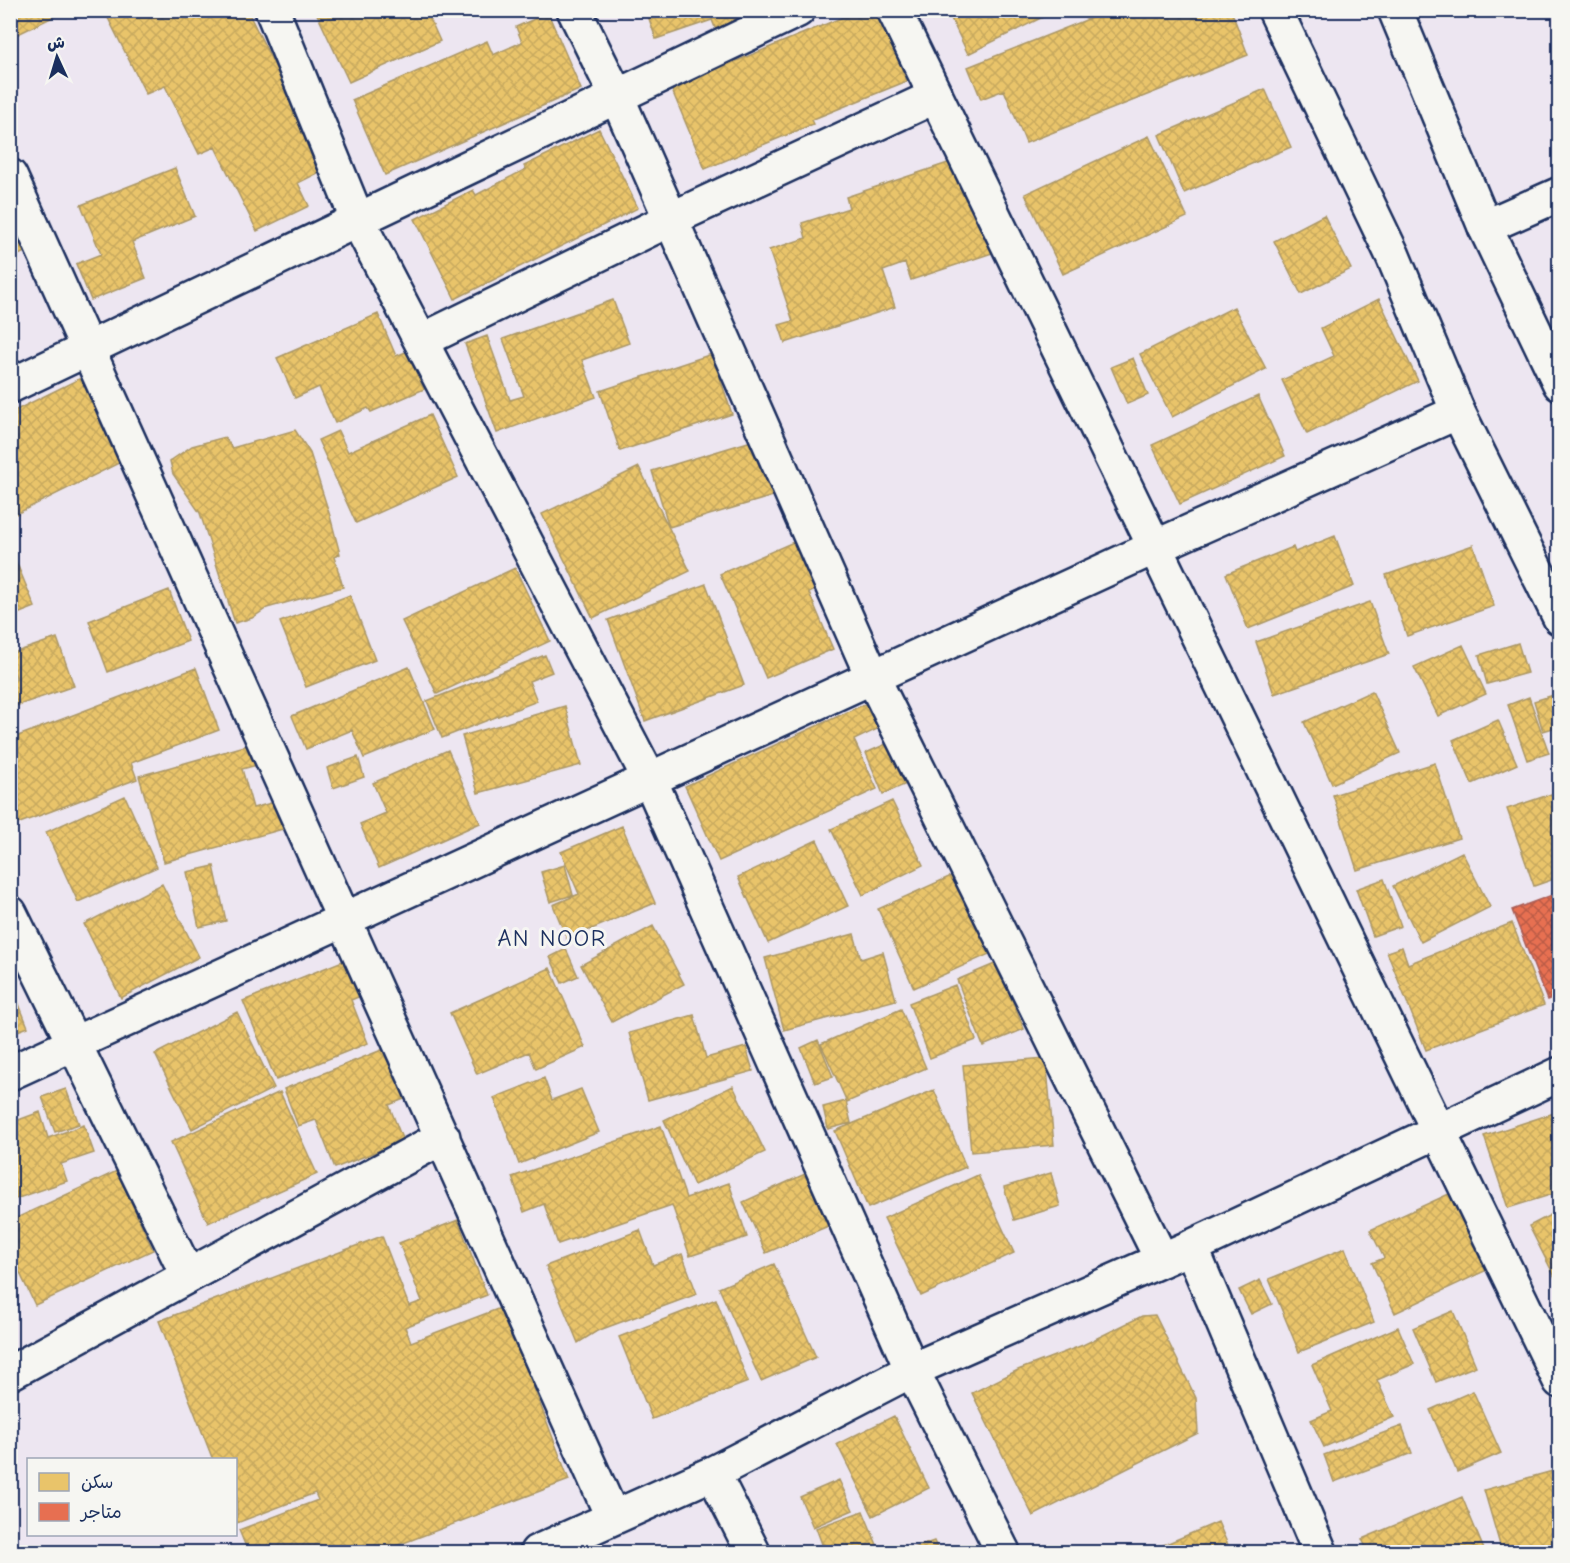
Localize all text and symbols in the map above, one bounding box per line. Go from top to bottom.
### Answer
north arrow [27,27,87,87]
text: ش [47,33,65,53]
district label: AN NOOR [497,924,607,952]
legend [27,1458,237,1536]
text: سكن [81,1472,113,1493]
text: متاجر [79,1502,122,1523]

